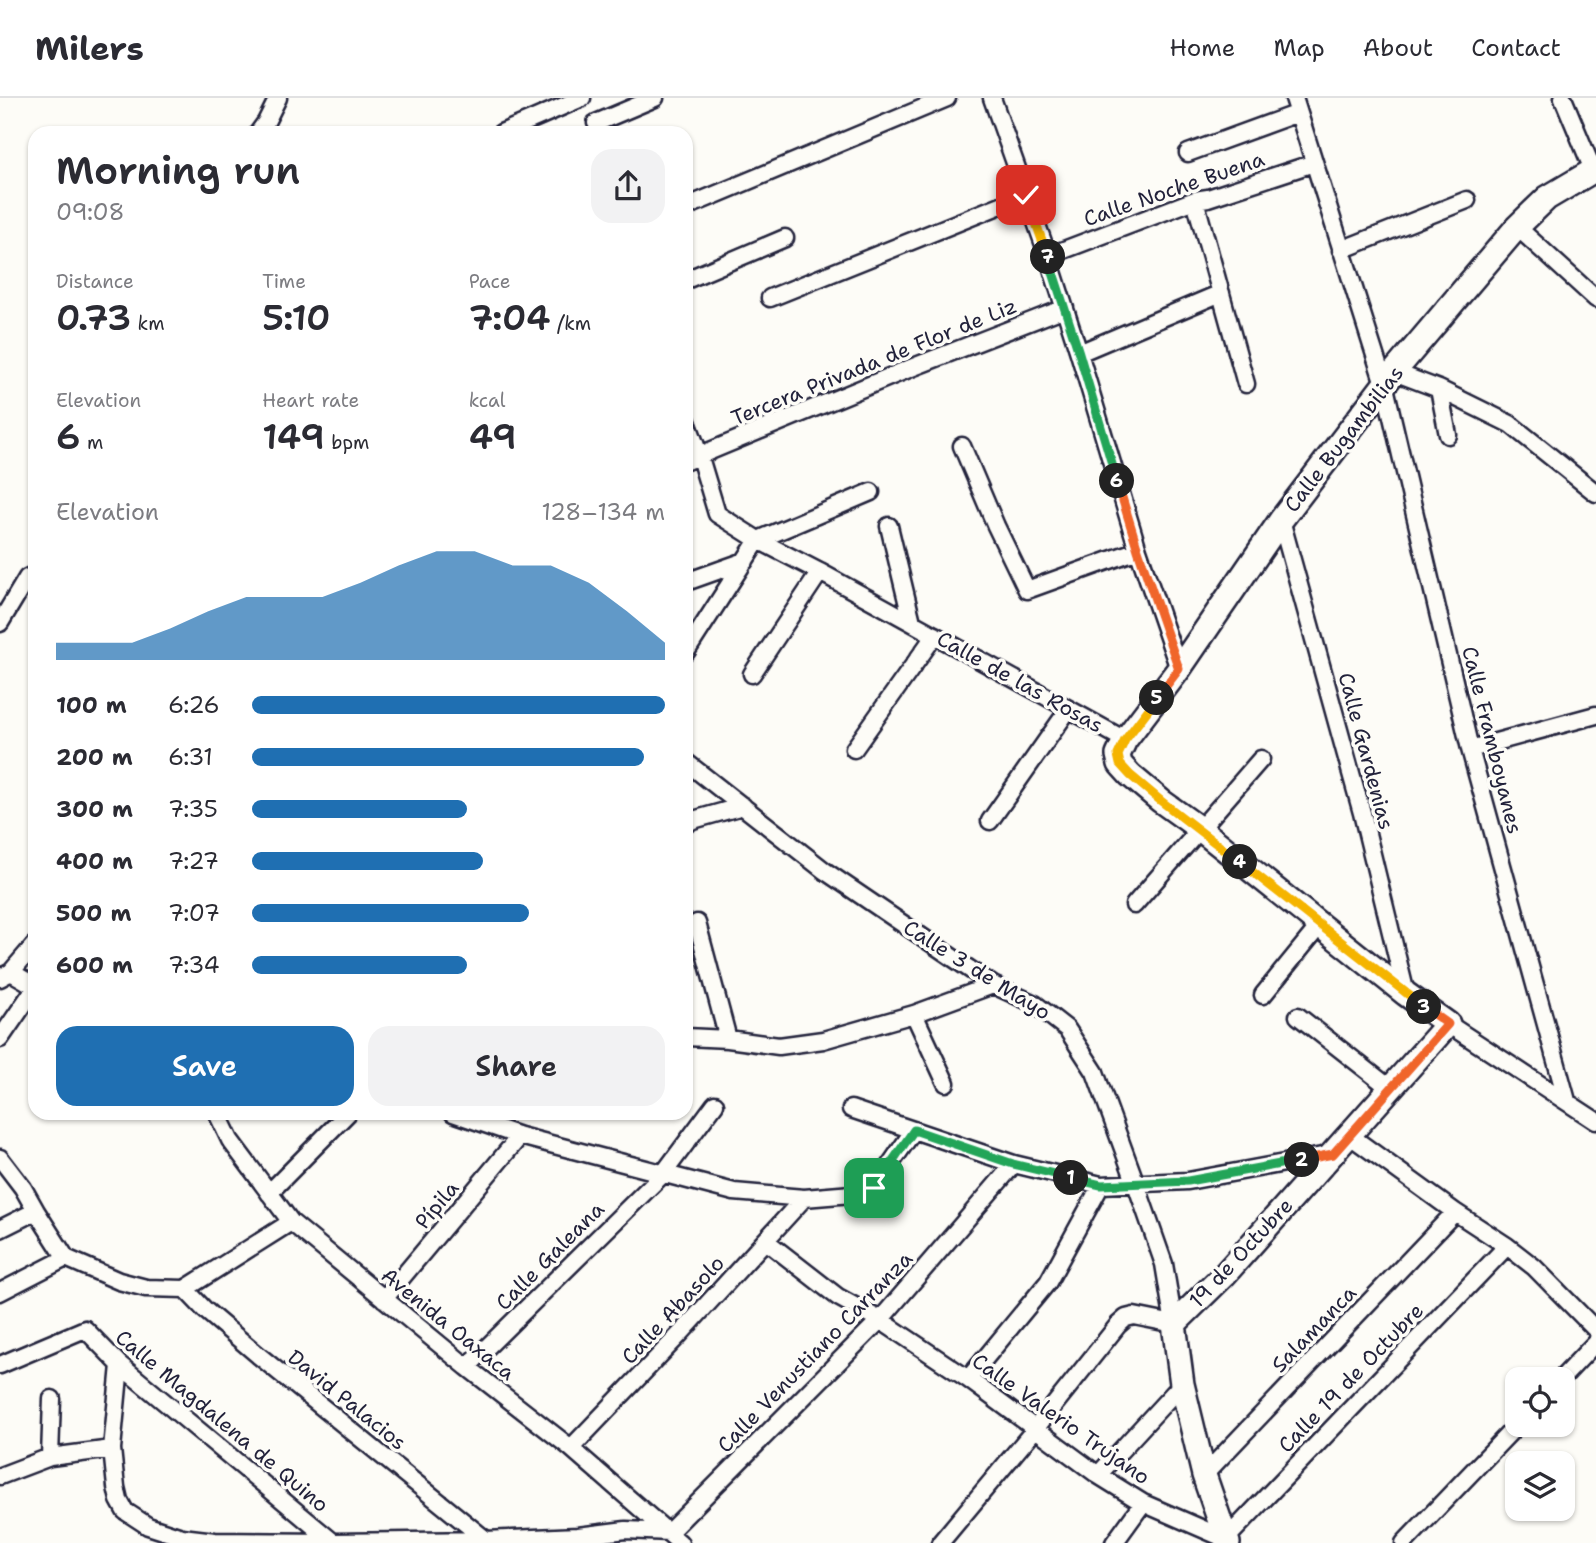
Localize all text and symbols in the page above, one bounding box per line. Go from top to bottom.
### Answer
text: Milers [35,26,144,71]
text: Home [1169,32,1235,64]
text: Map [1273,32,1325,64]
text: About [1363,32,1433,64]
text: Contact [1471,32,1561,64]
text: Morning run [56,145,300,196]
street label: Calle Noche Buena [1080,145,1268,233]
button: share [591,149,665,223]
pin [996,165,1056,225]
icon: check [1007,176,1045,214]
text: 09:08 [56,197,125,227]
pin: 7 [1030,240,1066,274]
text: 7 [1041,244,1054,269]
text: Distance [56,269,134,294]
text: Time [262,269,306,294]
text: Pace [469,269,510,294]
street label: Tercera Privada de Flor de Liz [727,292,1021,432]
text: 0.73 [56,294,131,341]
text: 5:10 [262,294,330,341]
text: 7:04 [469,294,551,341]
text: km [131,311,165,336]
text: /km [551,311,591,336]
street label: Calle Bugambilias [1278,360,1410,518]
text: Elevation [56,388,141,413]
text: Heart rate [262,388,359,413]
text: kcal [469,388,506,413]
text: 6 [56,413,81,460]
text: 149 [262,413,325,460]
text: 49 [469,413,517,460]
text: m [81,430,103,455]
text: bpm [325,430,369,455]
pin: 6 [1100,464,1134,498]
text: 6 [1110,468,1123,493]
text: Elevation [56,497,159,527]
text: 128–134 m [541,497,665,527]
street label: Calle de las Rosas [932,625,1108,739]
street label: Calle Framboyanes [1455,643,1529,837]
street label: Calle Gardenias [1332,669,1400,833]
pin: 5 [1140,680,1174,716]
text: 5 [1151,685,1162,710]
text: 100 m [56,690,127,720]
text: 6:26 [168,690,220,720]
text: 200 m [56,742,133,772]
text: 6:31 [168,742,213,772]
text: 300 m [56,794,133,824]
text: 7:35 [168,794,218,824]
pin: 4 [1222,844,1258,880]
text: 400 m [56,846,133,876]
text: 7:27 [168,846,219,876]
text: 4 [1233,849,1246,874]
text: 500 m [56,898,131,928]
text: 7:07 [168,898,220,928]
street label: Calle 3 de Mayo [898,913,1056,1027]
text: 600 m [56,950,133,980]
text: 7:34 [168,950,220,980]
pin: 3 [1406,990,1442,1024]
text: 3 [1417,994,1430,1019]
button: Save [56,1026,354,1106]
button: Share [368,1026,665,1106]
pin: 2 [1284,1142,1320,1178]
text: 2 [1295,1147,1308,1172]
pin [844,1158,904,1218]
pin: 1 [1054,1160,1088,1196]
text: 1 [1066,1165,1075,1190]
icon: arrive [855,1169,893,1207]
street label: Pípila [409,1175,465,1235]
street label: 19 de Octubre [1183,1192,1299,1314]
street label: Calle Galeana [490,1196,610,1316]
street label: Calle Venustiano Carranza [711,1245,919,1459]
street label: Calle Abasolo [615,1250,731,1370]
street label: Avenida Oaxaca [375,1261,521,1387]
street label: Salamanca [1265,1279,1363,1379]
street label: Calle 19 de Octubre [1272,1297,1430,1459]
street label: Calle Magdalena de Quino [109,1323,335,1519]
street label: David Palacios [282,1344,412,1456]
street label: Calle Valerio Trujano [966,1347,1156,1491]
map controls [1505,1367,1575,1521]
button: locate [1505,1367,1575,1437]
button: layers [1505,1451,1575,1521]

